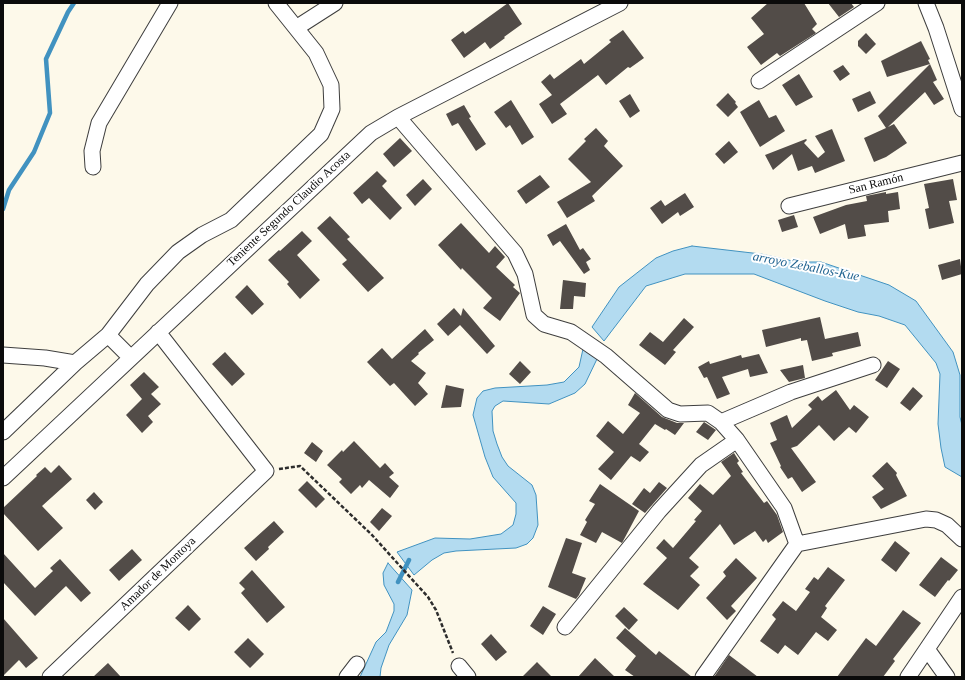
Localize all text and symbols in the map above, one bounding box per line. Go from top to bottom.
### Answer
street label: Teniente Segundo Claudio Acosta [224,148,354,270]
street label: San Ramón [847,170,905,198]
water label: arroyo Zeballos-Kue [751,249,861,285]
street label: Amador de Montoya [117,534,199,614]

